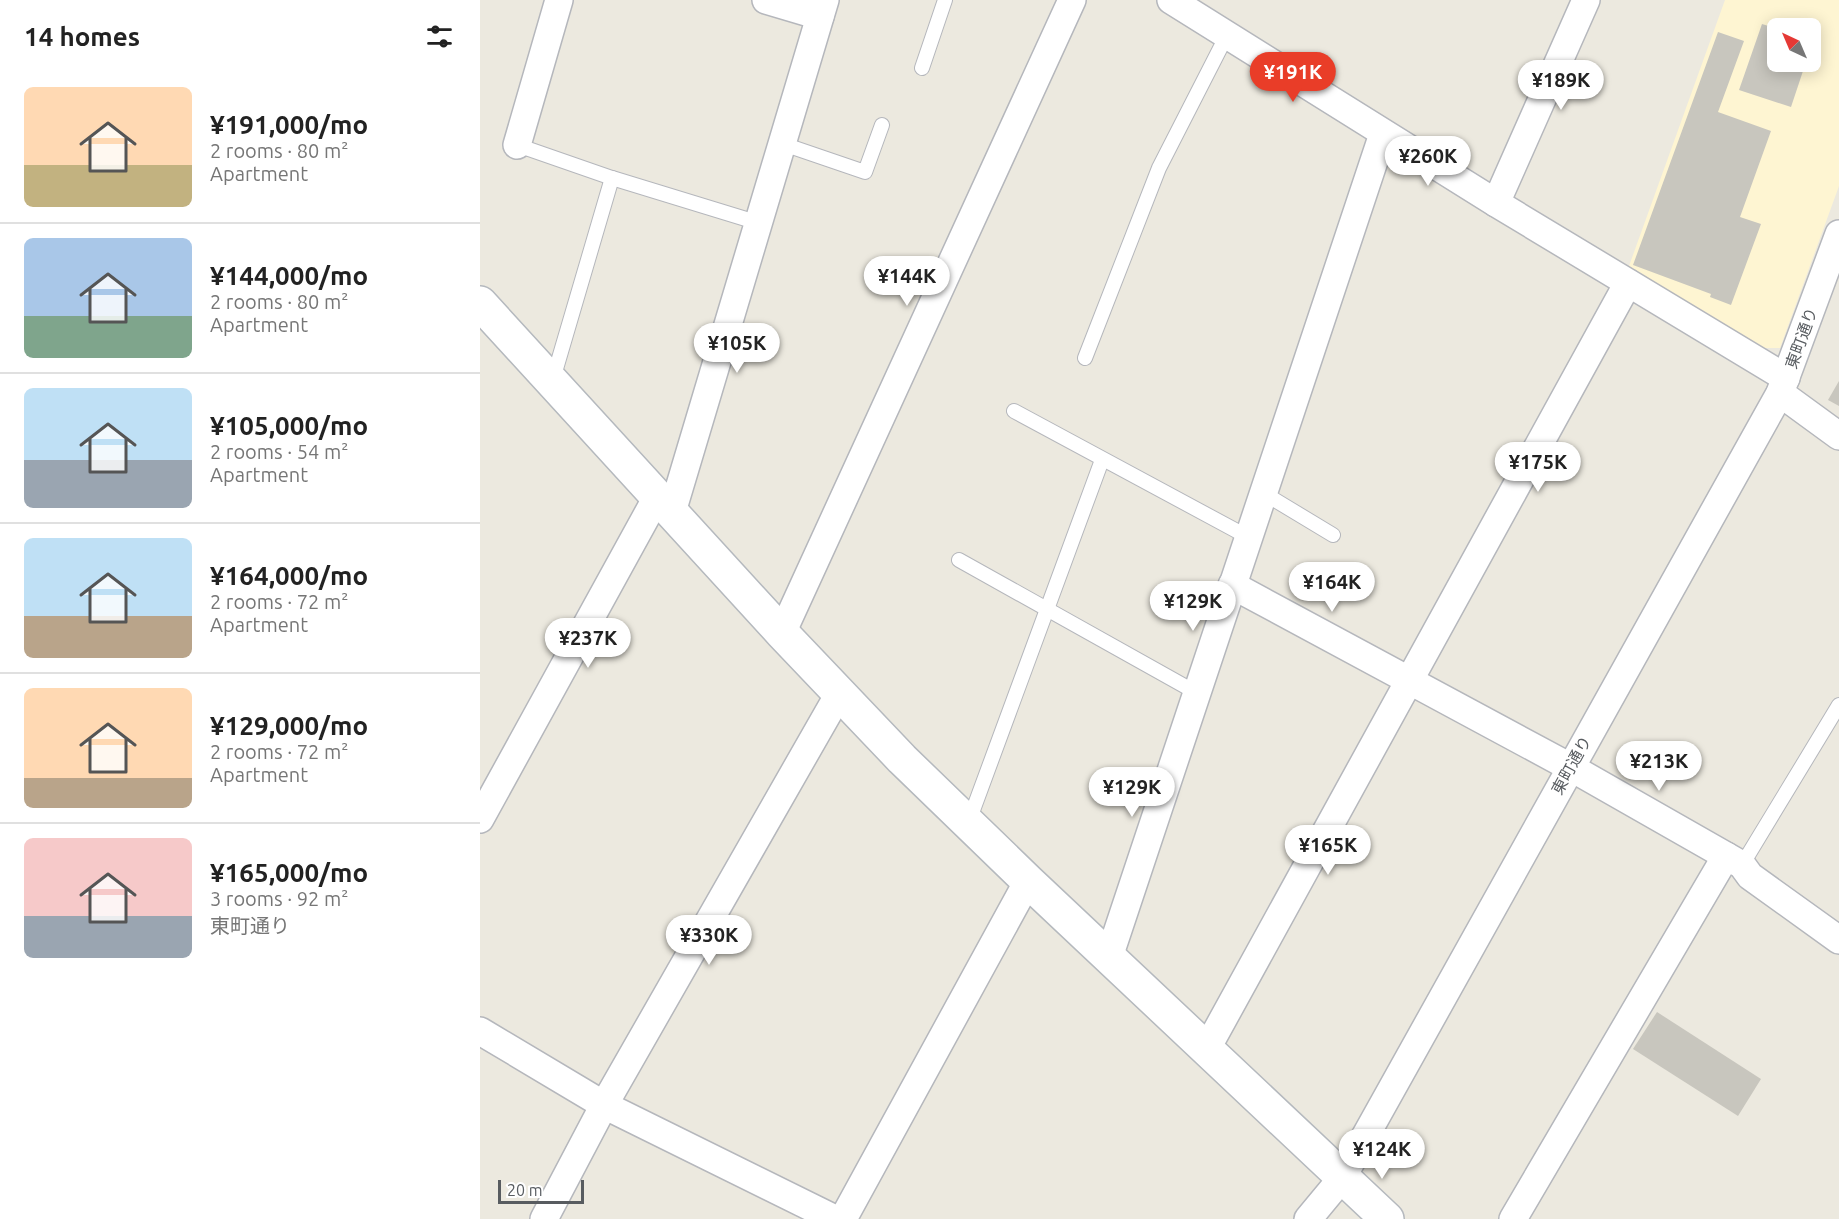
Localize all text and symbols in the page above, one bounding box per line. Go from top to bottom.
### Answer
north arrow [1767,18,1821,72]
map controls [1767,18,1821,72]
icon: filters [423,20,456,53]
text: 14 homes [24,22,140,51]
pin: ¥191K [1251,52,1335,103]
text: ¥191K [1264,60,1322,83]
pin: ¥189K [1519,60,1603,111]
text: ¥189K [1532,68,1590,91]
text: ¥191,000/mo [210,110,368,139]
icon: home [72,111,144,183]
pin: ¥260K [1386,136,1470,187]
text: 2 rooms · 80 m² [210,139,348,162]
text: ¥260K [1399,144,1457,167]
text: Apartment [210,162,308,185]
pin: ¥144K [865,256,949,307]
text: ¥144,000/mo [210,261,368,290]
icon: home [72,262,144,334]
text: ¥144K [878,264,936,287]
text: 2 rooms · 80 m² [210,290,348,313]
street label: 東町通り [1782,305,1820,371]
text: Apartment [210,313,308,336]
pin: ¥105K [695,323,779,374]
text: ¥105K [708,331,766,354]
text: ¥105,000/mo [210,411,368,440]
icon: home [72,412,144,484]
text: 2 rooms · 54 m² [210,440,348,463]
pin: ¥175K [1496,442,1580,493]
text: ¥175K [1509,450,1567,473]
text: Apartment [210,463,308,486]
text: ¥164,000/mo [210,561,368,590]
icon: home [72,562,144,634]
pin: ¥164K [1290,562,1374,613]
text: ¥164K [1303,570,1361,593]
pin: ¥129K [1151,581,1235,632]
text: ¥129K [1164,589,1222,612]
text: 2 rooms · 72 m² [210,590,348,613]
text: Apartment [210,613,308,636]
pin: ¥237K [546,618,630,669]
text: ¥237K [559,626,617,649]
text: ¥129,000/mo [210,711,368,740]
icon: home [72,712,144,784]
street label: 東町通り [1548,733,1594,797]
text: 2 rooms · 72 m² [210,740,348,763]
pin: ¥213K [1617,741,1701,792]
text: ¥213K [1630,749,1688,772]
text: Apartment [210,763,308,786]
pin: ¥129K [1090,767,1174,818]
text: ¥129K [1103,775,1161,798]
pin: ¥165K [1286,825,1370,876]
text: ¥165K [1299,833,1357,856]
text: ¥165,000/mo [210,858,368,887]
icon: home [72,862,144,934]
text: 3 rooms · 92 m² [210,887,348,910]
text: 東町通り [210,914,290,937]
pin: ¥330K [667,915,751,966]
text: ¥330K [680,923,738,946]
pin: ¥124K [1340,1129,1424,1180]
text: ¥124K [1353,1137,1411,1160]
scale bar [498,1177,584,1204]
text: 20 m [507,1181,543,1199]

